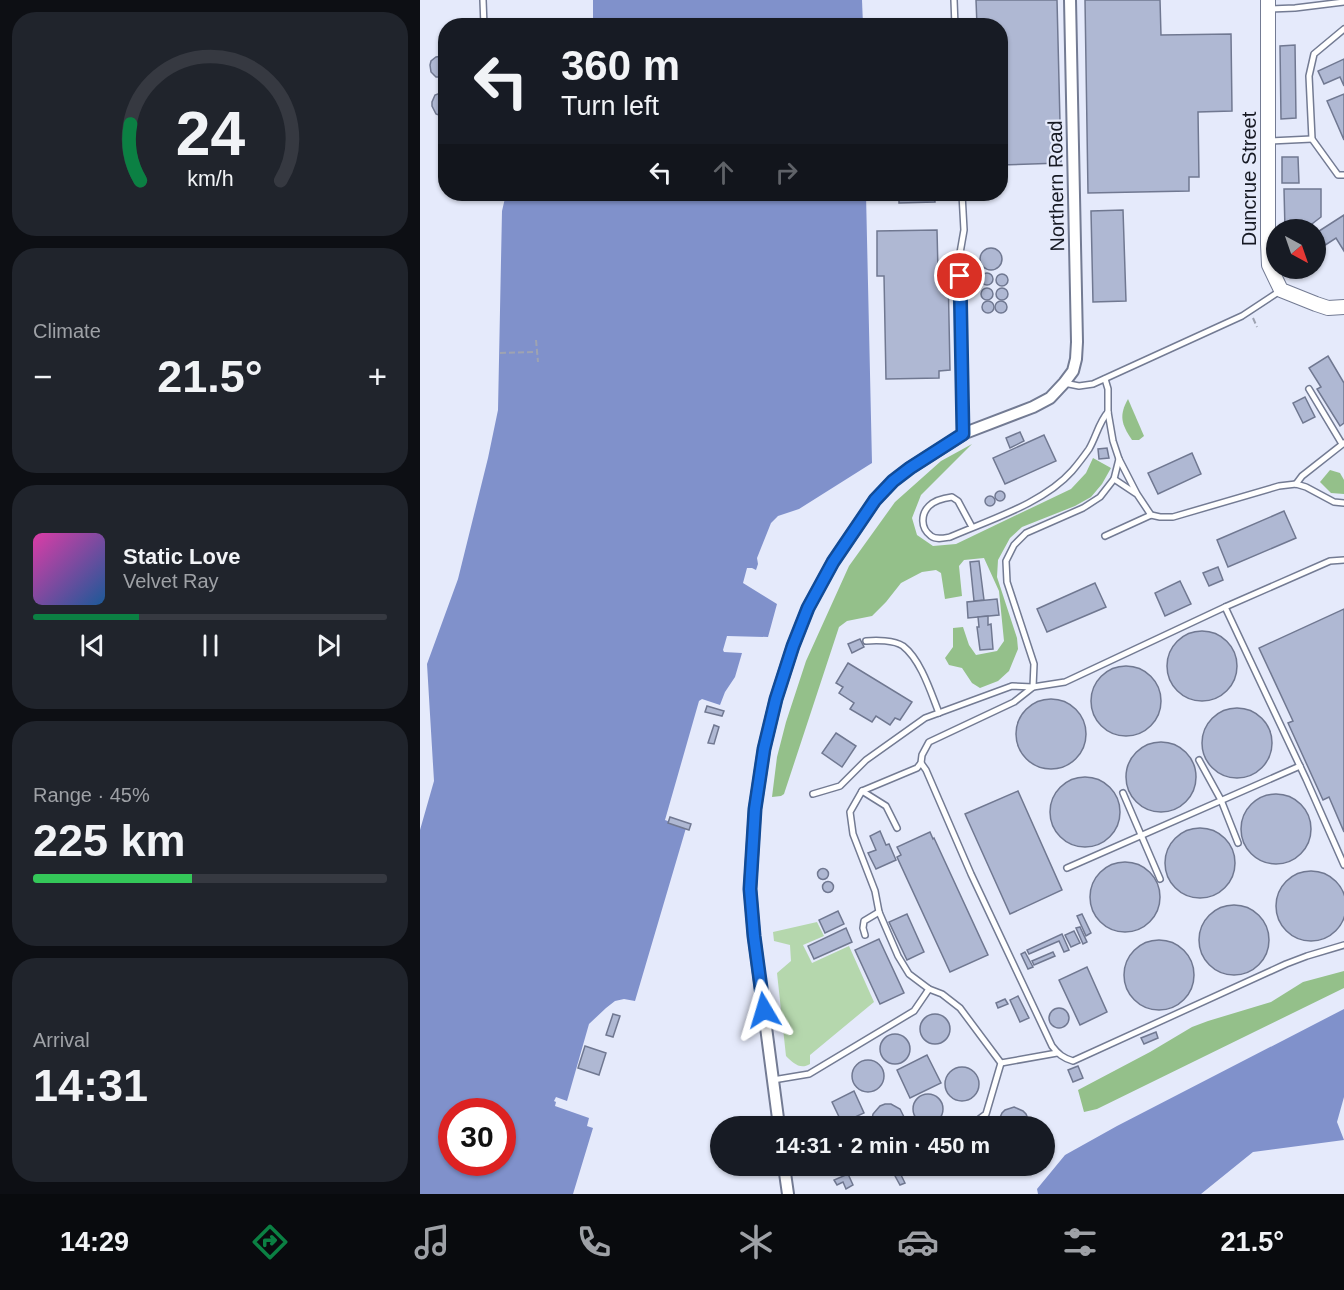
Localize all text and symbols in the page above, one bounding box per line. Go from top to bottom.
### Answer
icon: left [462,42,540,120]
text: 360 m [561,42,680,89]
text: Turn left [561,91,659,121]
text: 24 [175,99,245,168]
street label: Duncrue Street [1238,111,1260,246]
street label: Northern Road [1044,120,1068,252]
icon: left [644,156,677,189]
icon: ahead [707,156,740,189]
icon: right [770,156,803,189]
text: km/h [187,168,233,192]
north arrow [1266,219,1326,279]
map controls [1266,219,1326,279]
pin [934,250,985,301]
icon: arrive [943,259,976,292]
text: Climate [33,320,101,342]
text: 21.5° [157,351,263,402]
text: − [33,358,52,395]
text: + [368,358,387,395]
text: Static Love [123,544,240,569]
text: Velvet Ray [123,570,219,592]
icon: previous [76,629,109,662]
icon: pause [194,629,227,662]
icon: next [312,629,345,662]
text: Range · 45% [33,784,150,806]
text: 225 km [33,815,186,866]
position arrow [732,978,796,1042]
text: Arrival [33,1029,90,1051]
text: 14:31 [33,1060,148,1111]
speed limit sign: 30 [438,1098,516,1176]
text: 14:31 · 2 min · 450 m [775,1133,990,1158]
icon: directions [249,1221,291,1263]
icon: music [411,1221,453,1263]
icon: phone [573,1221,615,1263]
icon: climate [735,1221,777,1263]
icon: car [897,1221,939,1263]
icon: filters [1059,1221,1101,1263]
text: 14:29 [60,1227,129,1257]
text: 21.5° [1221,1227,1284,1257]

